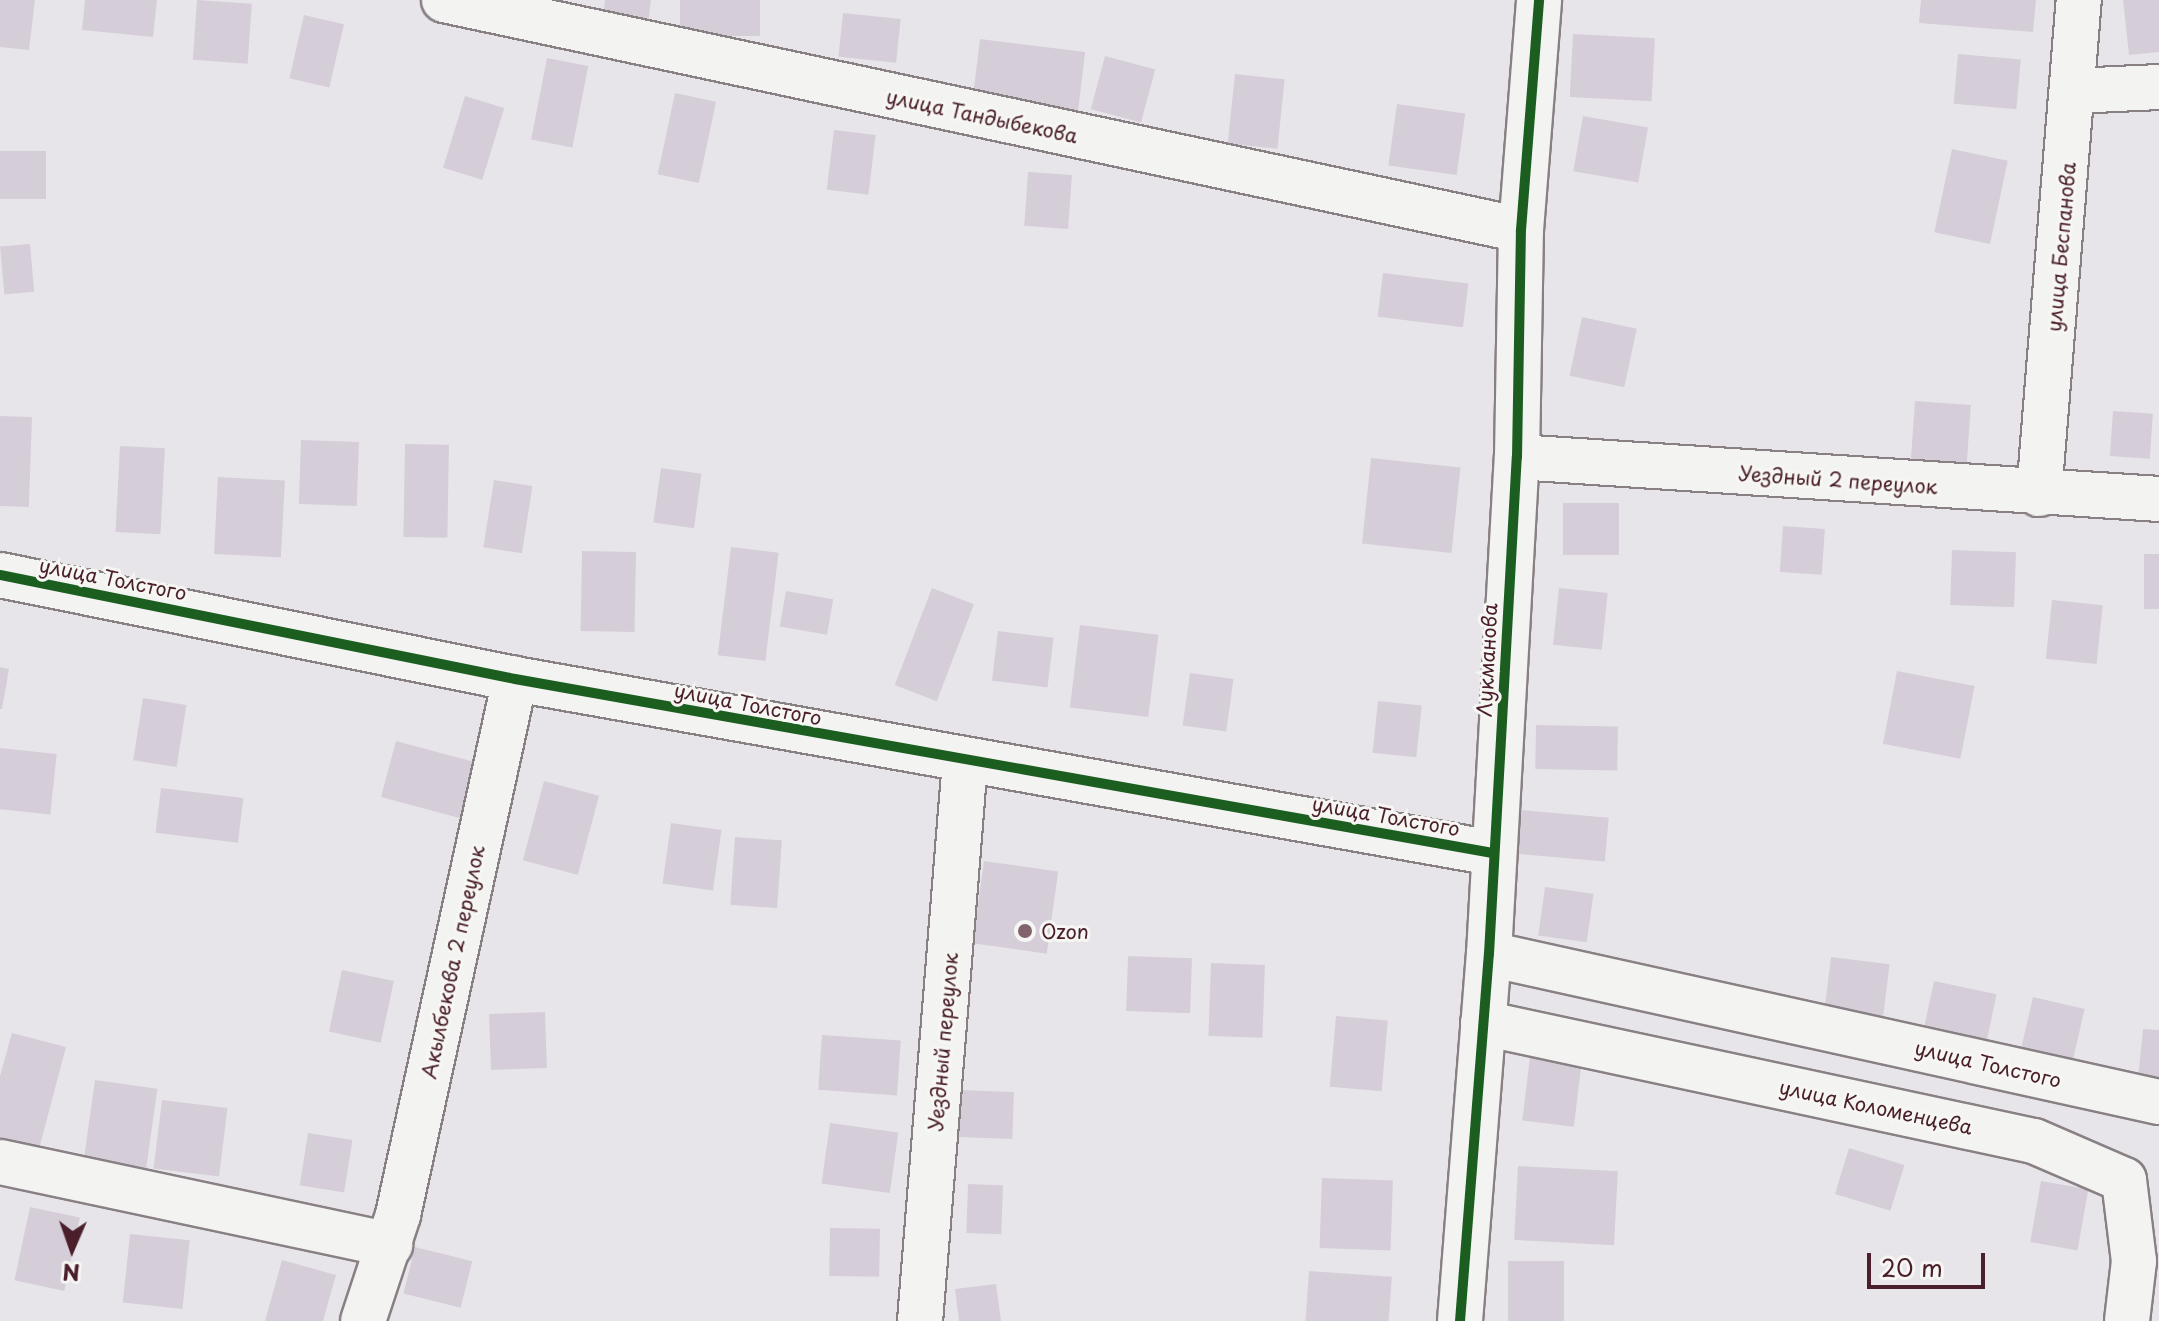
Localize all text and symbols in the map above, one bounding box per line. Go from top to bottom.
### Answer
street label: улица Тандыбекова [884,84,1080,148]
street label: улица Беспанова [2042,161,2080,333]
street label: Уездный 2 переулок [1737,461,1939,499]
street label: улица Толстого [37,553,189,605]
street label: Лукманова [1472,603,1502,717]
street label: улица Толстого [672,678,824,730]
street label: улица Толстого [1310,791,1462,841]
street label: Акылбекова 2 переулок [416,843,490,1081]
place label: Ozon [1041,919,1089,943]
marker: Ozon [1016,922,1034,940]
street label: Уездный переулок [923,951,963,1133]
street label: улица Толстого [1912,1035,2064,1093]
street label: улица Коломенцева [1777,1075,1975,1139]
north arrow [32,1209,112,1289]
scale bar [1871,1237,1989,1287]
text: 20 m [1881,1249,1943,1285]
text: N [62,1257,80,1290]

